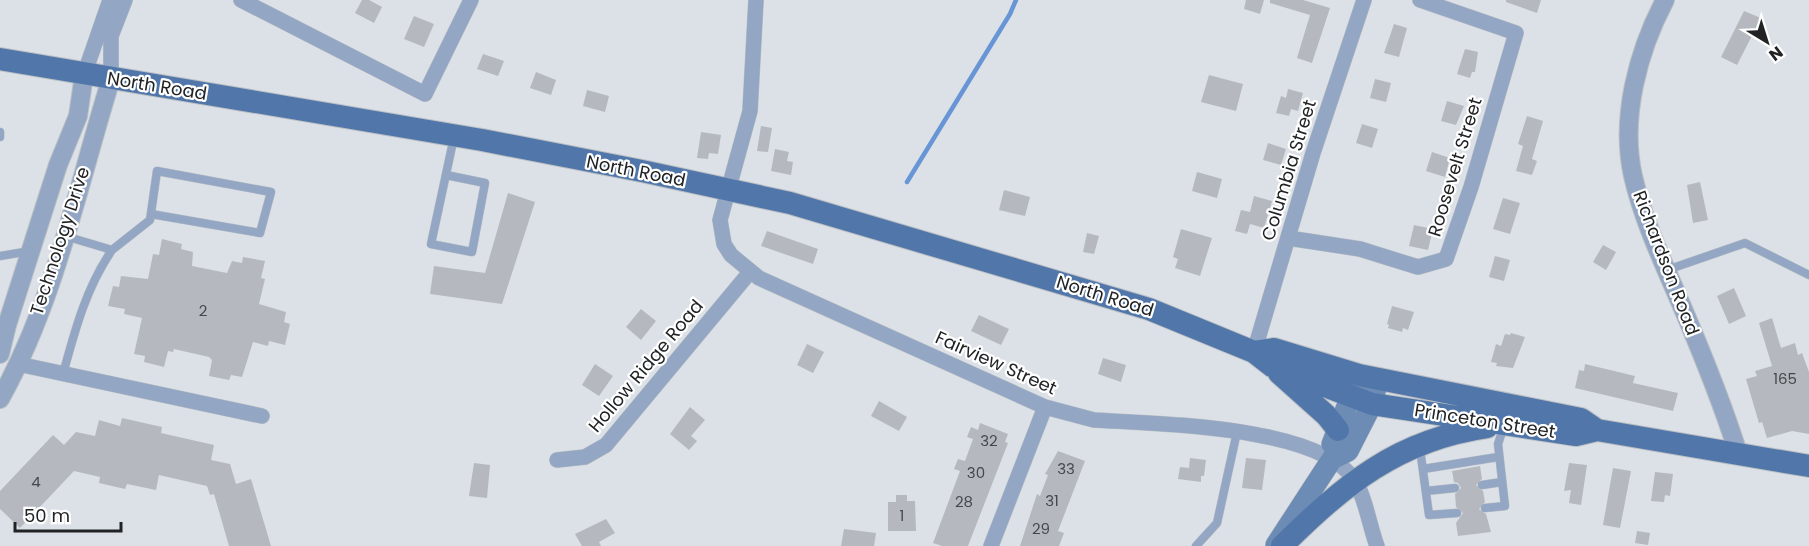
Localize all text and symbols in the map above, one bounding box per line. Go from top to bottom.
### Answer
north arrow [1737,12,1797,72]
text: N [1764,41,1788,66]
street label: North Road [105,65,209,106]
street label: Roosevelt Street [1421,94,1488,240]
street label: Columbia Street [1255,96,1322,243]
street label: North Road [584,149,688,192]
street label: Technology Drive [24,163,95,318]
street label: Richardson Road [1627,187,1706,339]
street label: North Road [1053,269,1157,322]
street label: Hollow Ridge Road [583,294,709,437]
house number: 2 [199,300,207,321]
street label: Fairview Street [932,325,1061,400]
house number: 165 [1773,368,1797,389]
street label: Princeton Street [1413,397,1557,444]
house number: 32 [980,430,998,451]
house number: 33 [1057,458,1075,479]
house number: 30 [967,462,985,483]
house number: 4 [31,471,41,492]
house number: 31 [1045,490,1059,511]
house number: 28 [955,491,973,512]
scale bar [15,495,122,533]
text: 50 m [24,503,70,528]
house number: 1 [900,505,904,526]
house number: 29 [1032,518,1050,539]

